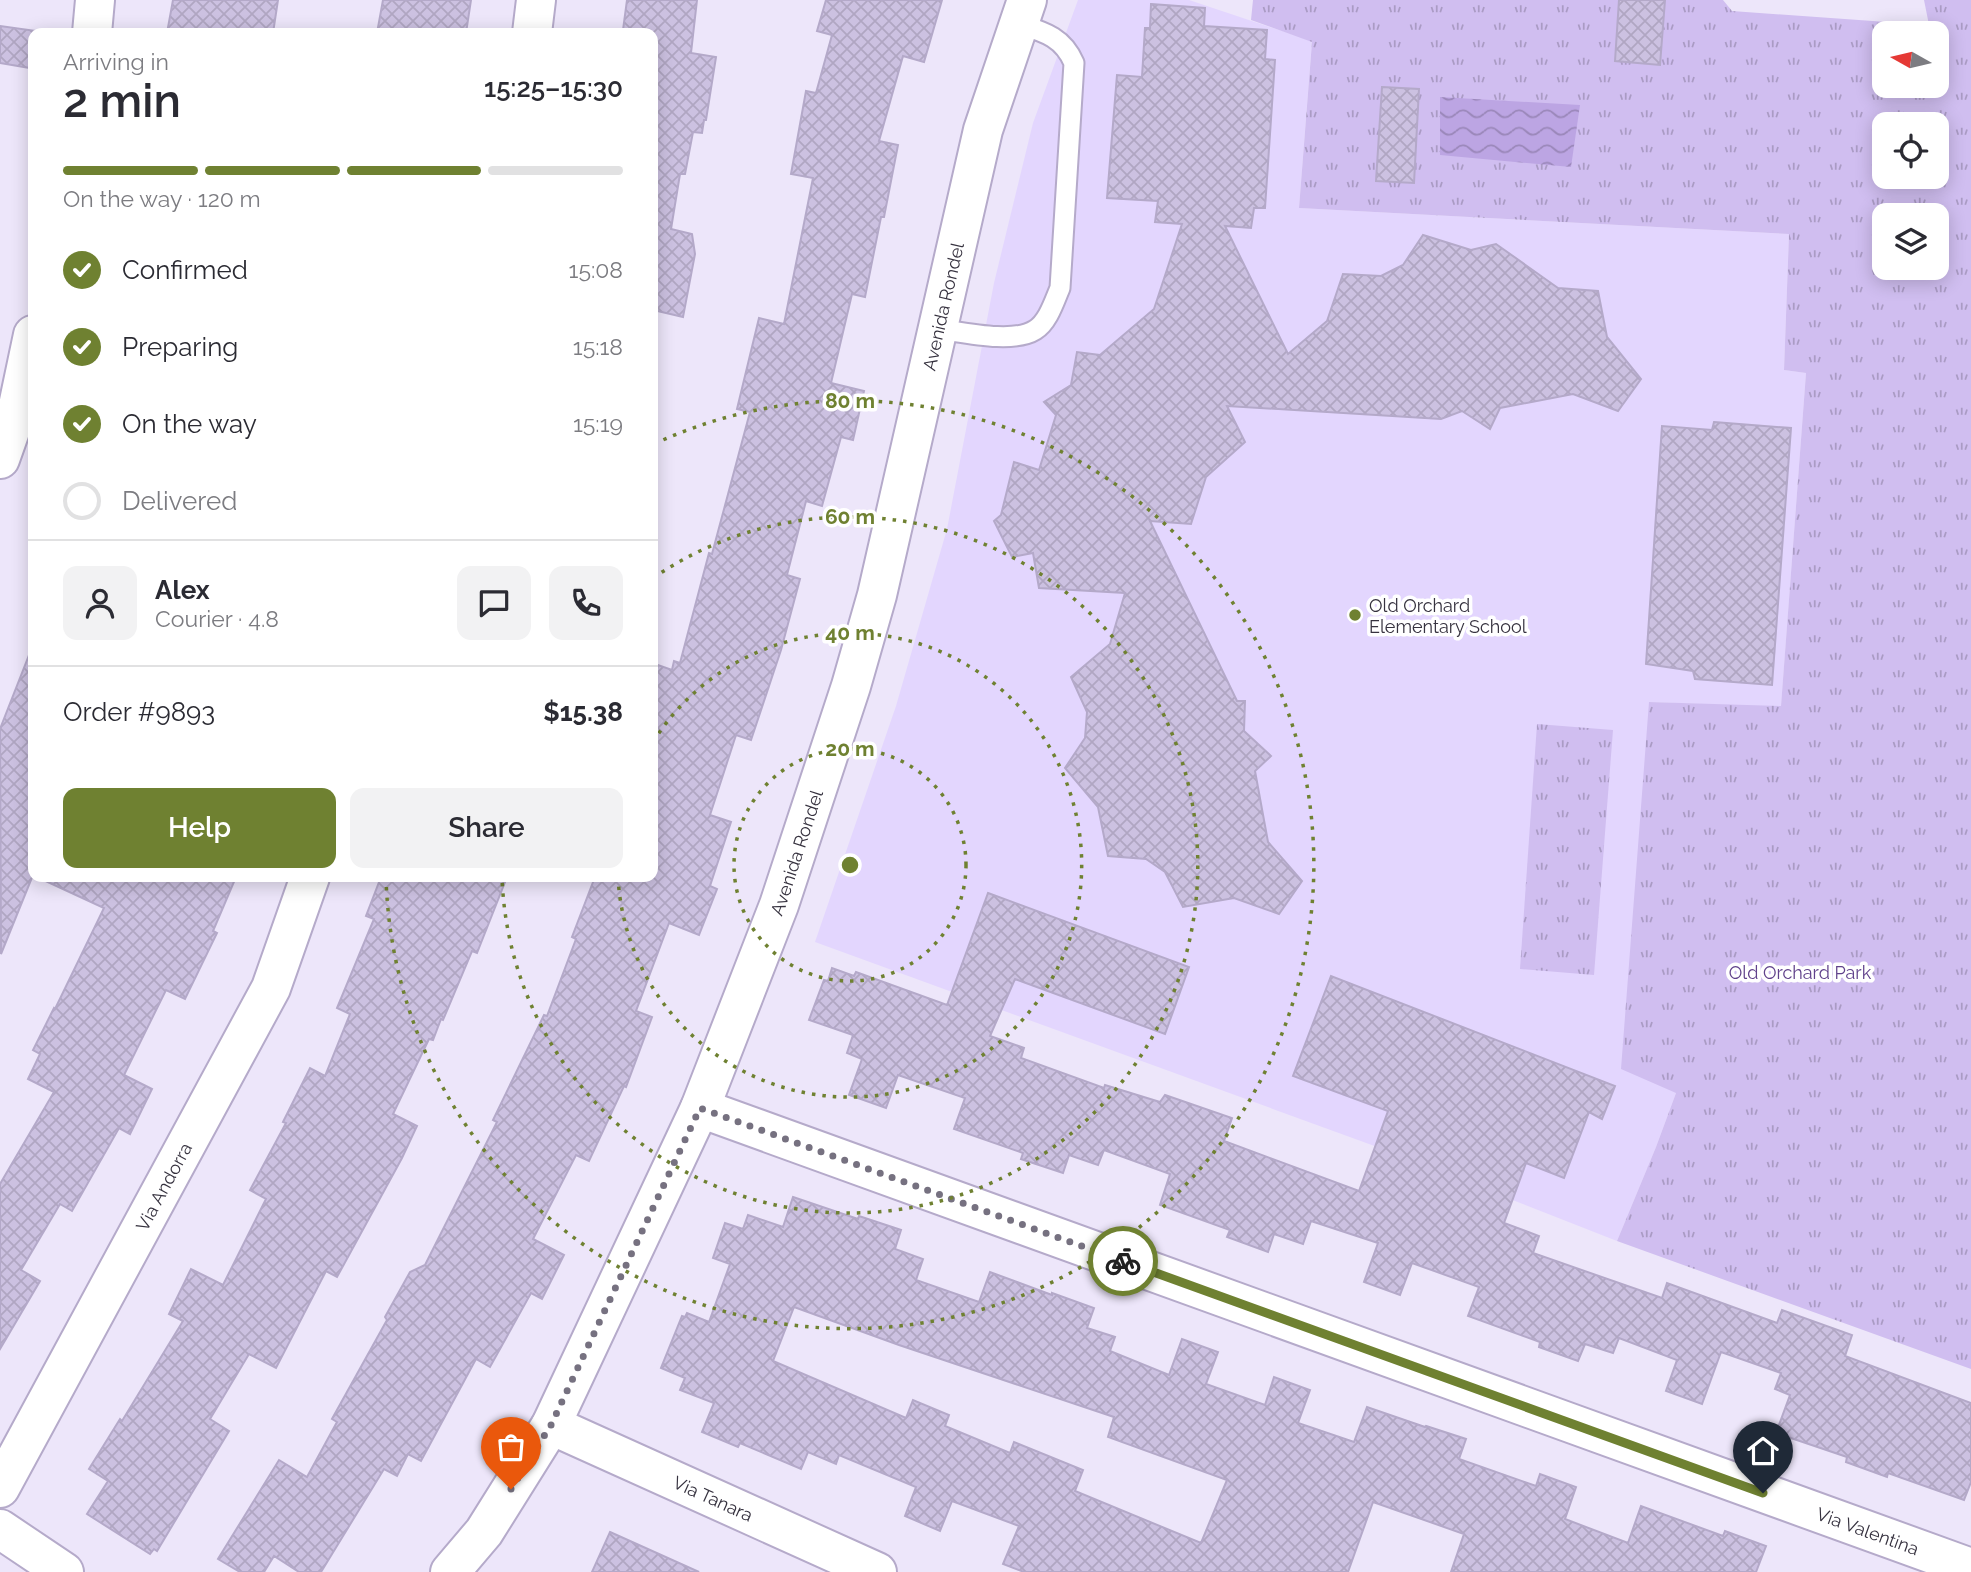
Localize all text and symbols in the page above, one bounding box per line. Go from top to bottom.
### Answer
north arrow [1872,21,1950,98]
map controls [1872,21,1949,280]
text: Arriving in [63,48,169,75]
text: 15:25–15:30 [484,73,623,103]
text: 2 min [63,74,181,128]
button: locate [1872,112,1949,189]
text: On the way · 120 m [63,185,261,212]
button: layers [1872,203,1949,280]
street label: Avenida Rondel [918,240,968,373]
icon: check [63,251,101,289]
text: Confirmed [122,255,248,285]
text: 15:08 [569,256,623,283]
icon: check [63,328,101,366]
text: Preparing [122,332,238,362]
text: 15:18 [573,333,623,360]
text: 80 m [825,388,875,413]
icon: check [63,405,101,443]
text: On the way [122,409,257,439]
text: 15:19 [573,410,623,437]
text: Delivered [122,486,237,516]
text: 60 m [825,504,875,529]
button: person [63,566,137,640]
button: chat [457,566,531,640]
button: phone [549,566,623,640]
text: Alex [155,575,210,605]
place label: Old Orchard Elementary School [1369,595,1527,637]
text: Courier · 4.8 [155,605,279,632]
marker: Old Orchard Elementary School [1347,607,1363,623]
text: 40 m [825,620,875,645]
text: Order #9893 [63,697,215,727]
text: $15.38 [543,697,623,727]
text: 20 m [825,736,875,761]
street label: Avenida Rondel [765,787,827,918]
button: Help [63,788,336,868]
button: Share [350,788,623,868]
centre of rings [838,853,862,877]
park label: Old Orchard Park [1729,962,1872,983]
street label: Via Andorra [131,1139,196,1234]
courier [1088,1226,1158,1296]
icon: bike [1104,1242,1142,1280]
pin [481,1417,541,1489]
pin [1733,1421,1793,1493]
icon: bag [492,1428,530,1466]
icon: home [1744,1432,1782,1470]
street label: Via Tanara [670,1471,756,1525]
street label: Via Valentina [1814,1503,1922,1559]

